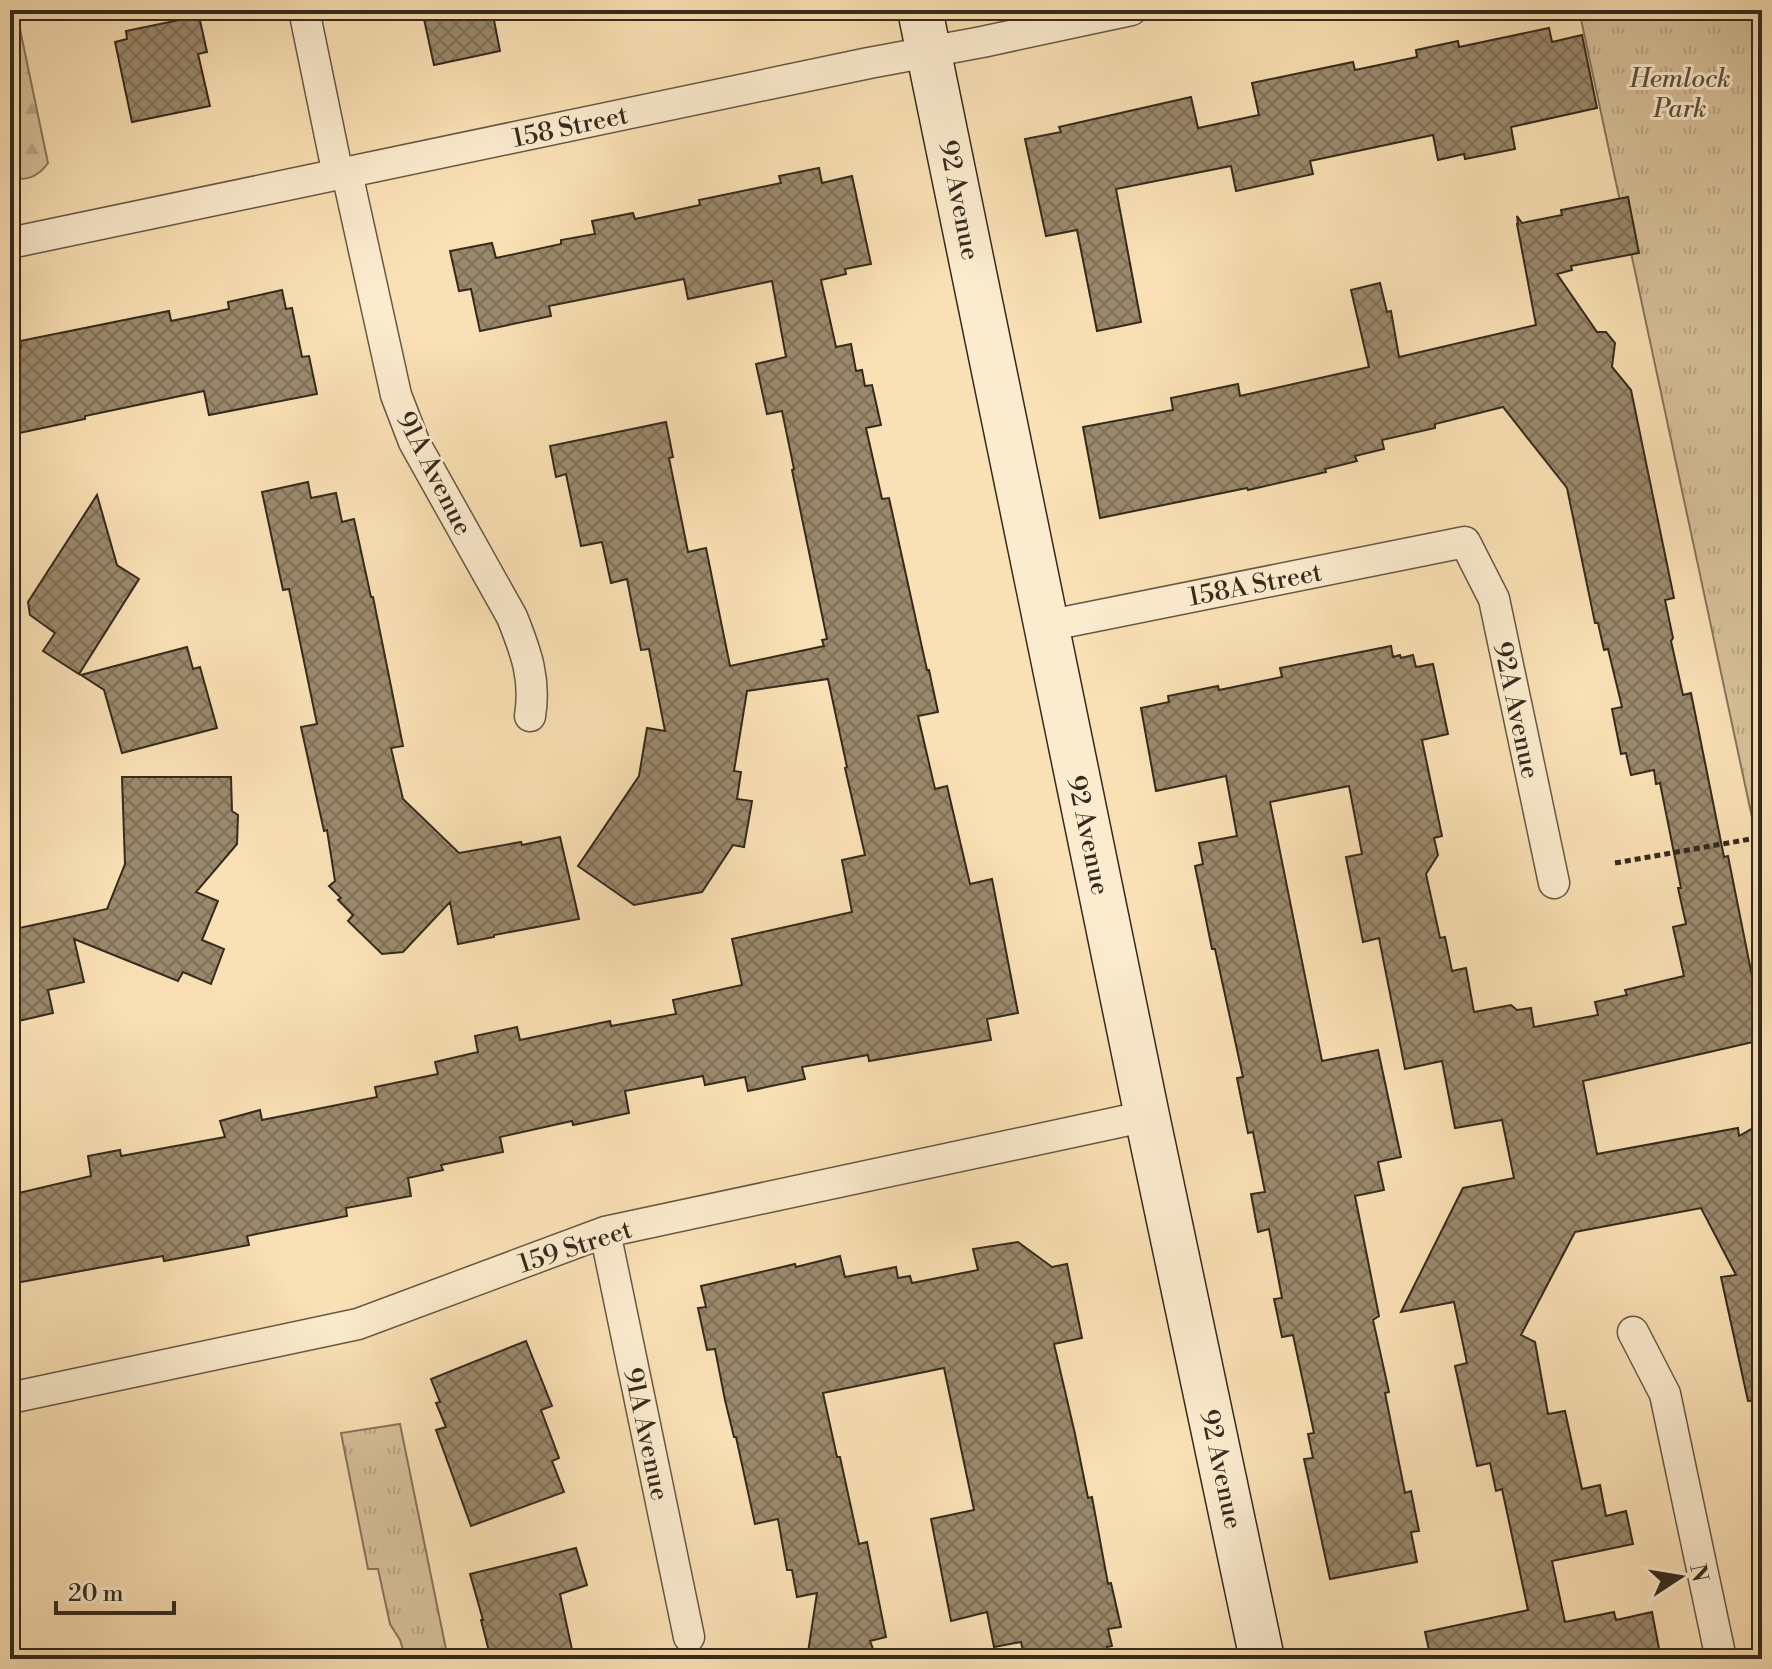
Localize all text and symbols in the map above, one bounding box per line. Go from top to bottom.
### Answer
park label: Hemlock Park [1628,63,1731,125]
street label: 158 Street [509,99,631,155]
street label: 92 Avenue [932,137,986,263]
street label: 91A Avenue [389,406,479,541]
street label: 158A Street [1186,556,1325,614]
street label: 92A Avenue [1486,639,1546,782]
street label: 92 Avenue [1060,772,1116,898]
street label: 159 Street [515,1214,636,1280]
street label: 91A Avenue [616,1365,676,1504]
street label: 92 Avenue [1193,1406,1249,1532]
north arrow [1640,1537,1720,1617]
text: N [1683,1562,1713,1585]
scale bar [56,1565,174,1615]
text: 20 m [68,1579,124,1609]

